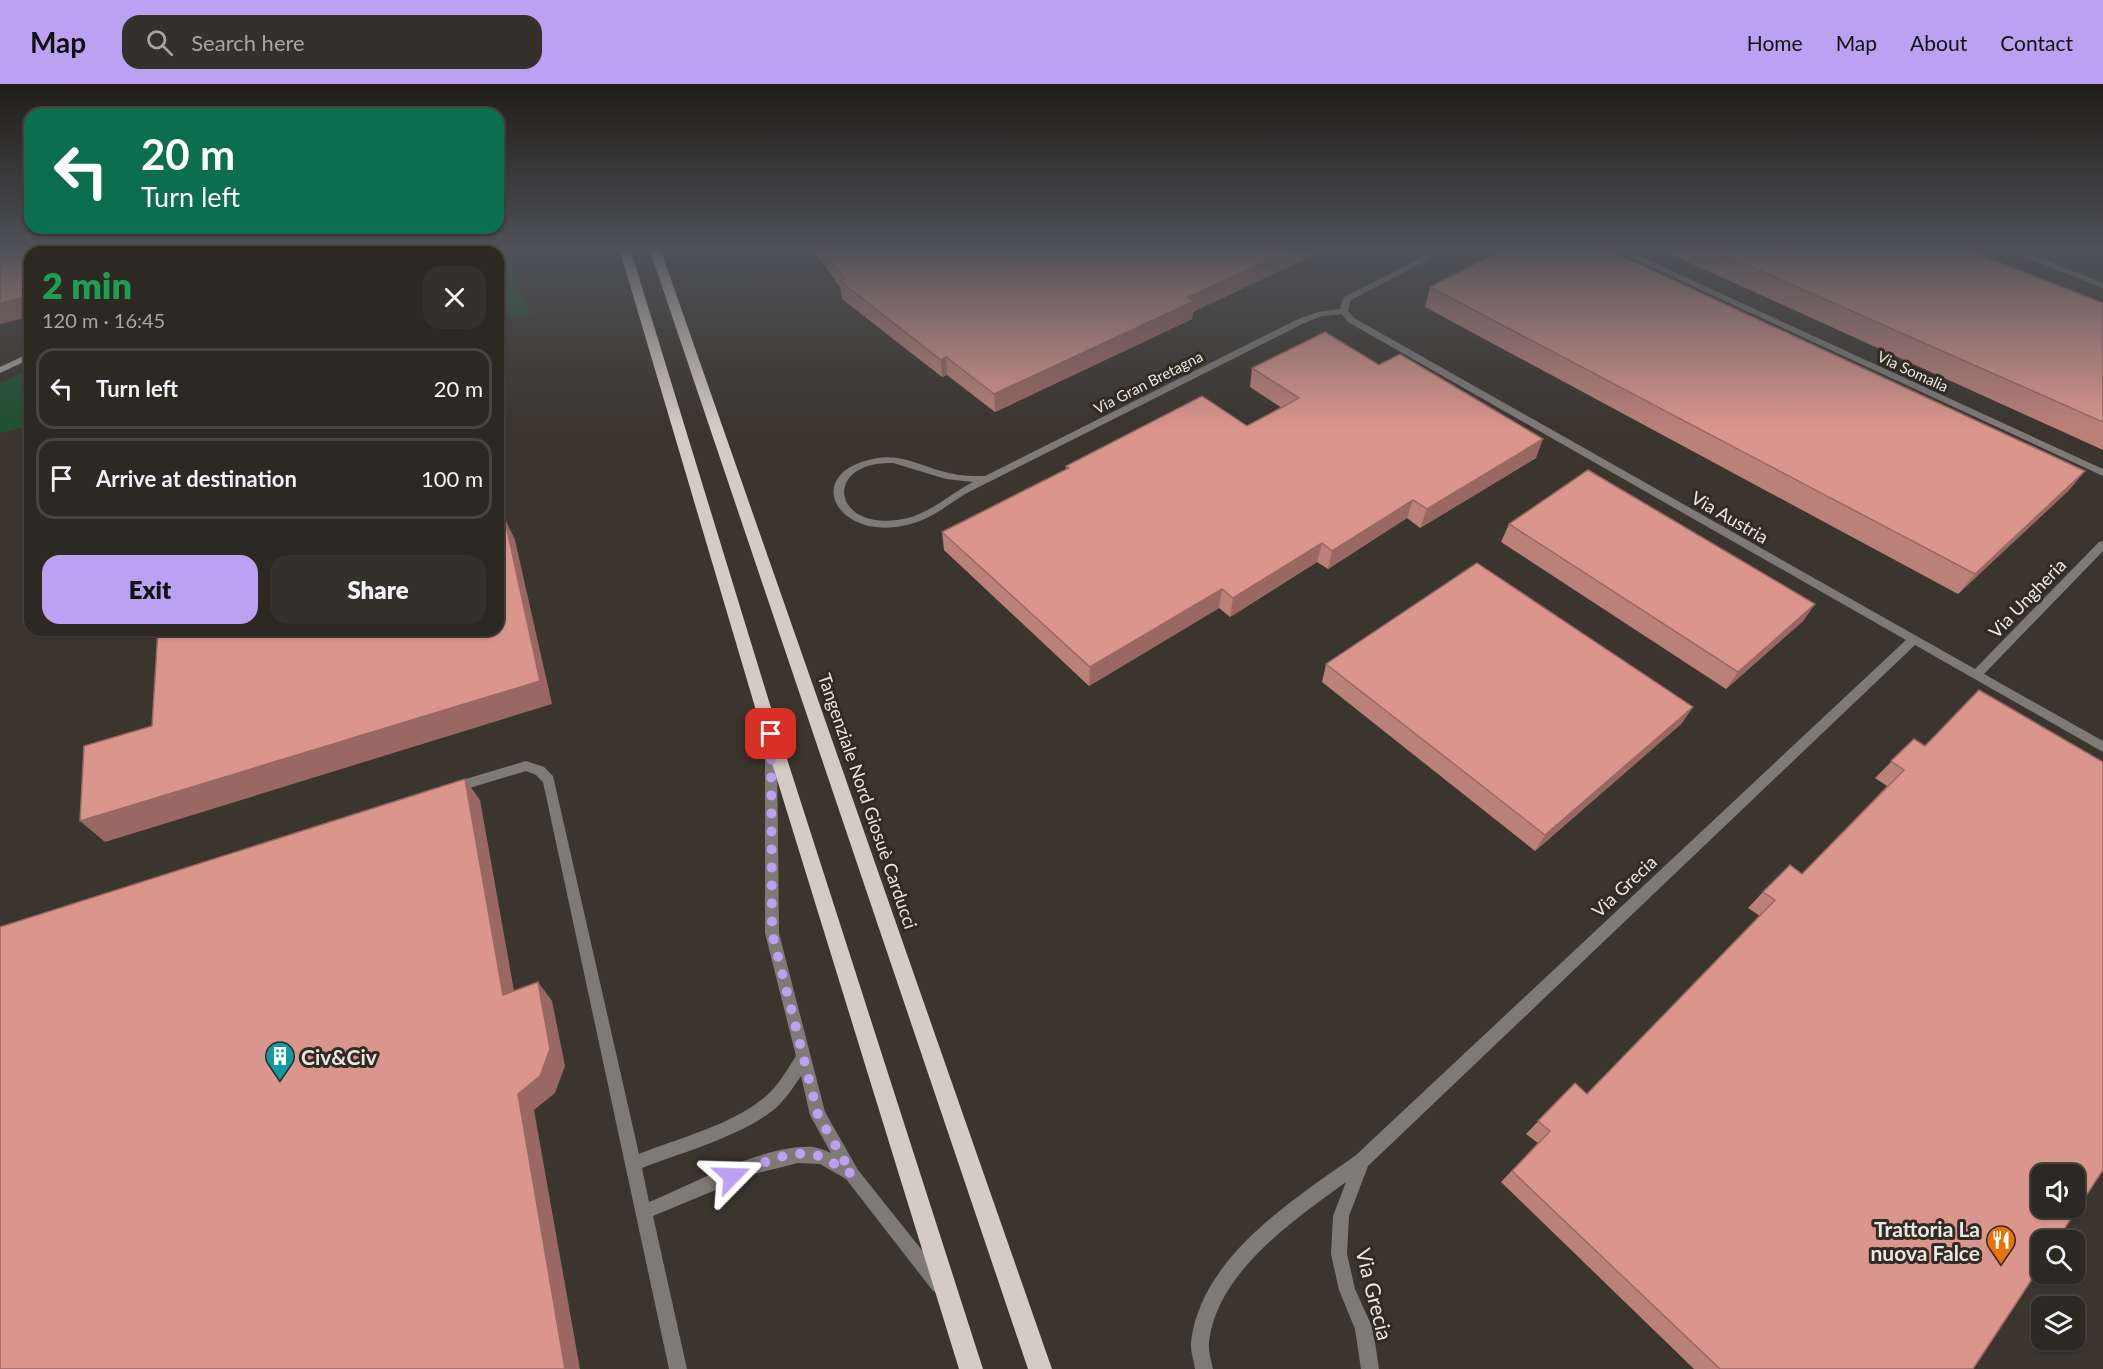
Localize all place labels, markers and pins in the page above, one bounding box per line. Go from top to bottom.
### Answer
pin [745,708,796,759]
building icon: Civ&Civ [264,1040,296,1082]
place label: Civ&Civ [301,1044,377,1069]
place label: Trattoria La nuova Falce [1871,1216,1980,1265]
restaurant icon: Trattoria La nuova Falce [1985,1224,2017,1266]

